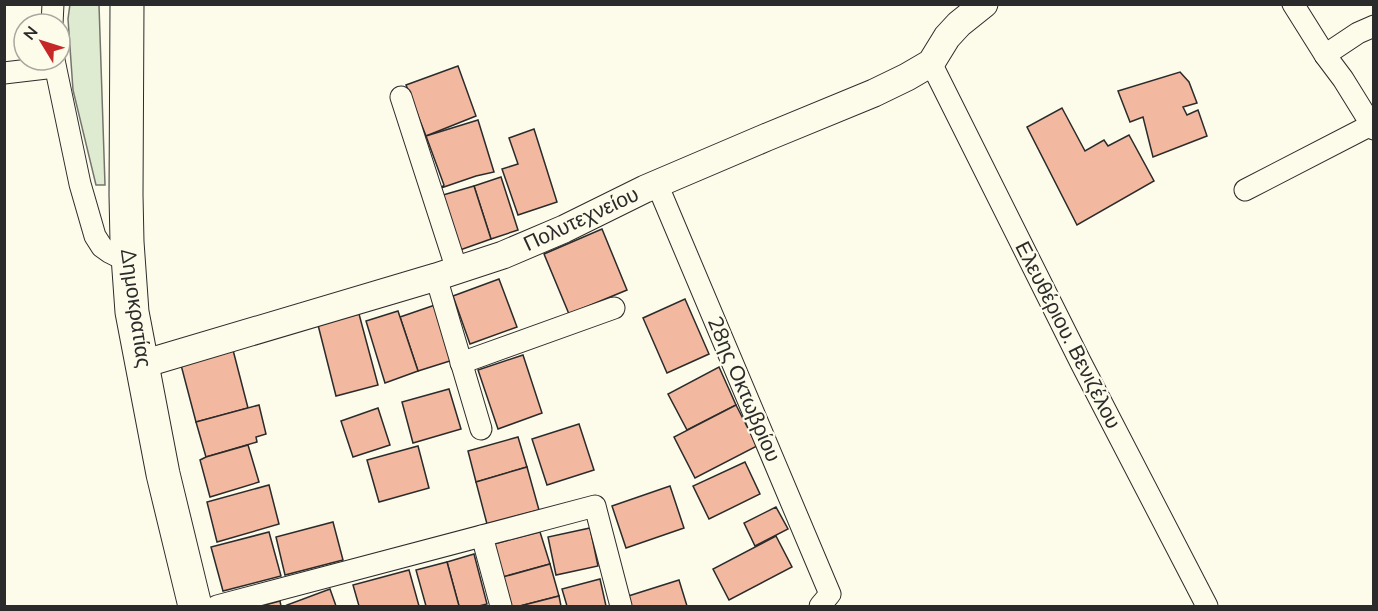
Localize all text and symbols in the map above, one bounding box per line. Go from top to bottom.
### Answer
north arrow [12,12,72,72]
text: N [19,22,43,45]
street label: Πολυτεχνείου [519,180,643,258]
street label: Ελευθέριου. Βενιζέλου [1009,236,1127,434]
street label: Δημοκρατίας [114,247,158,369]
street label: 28ης Οκτωβρίου [701,312,787,466]

